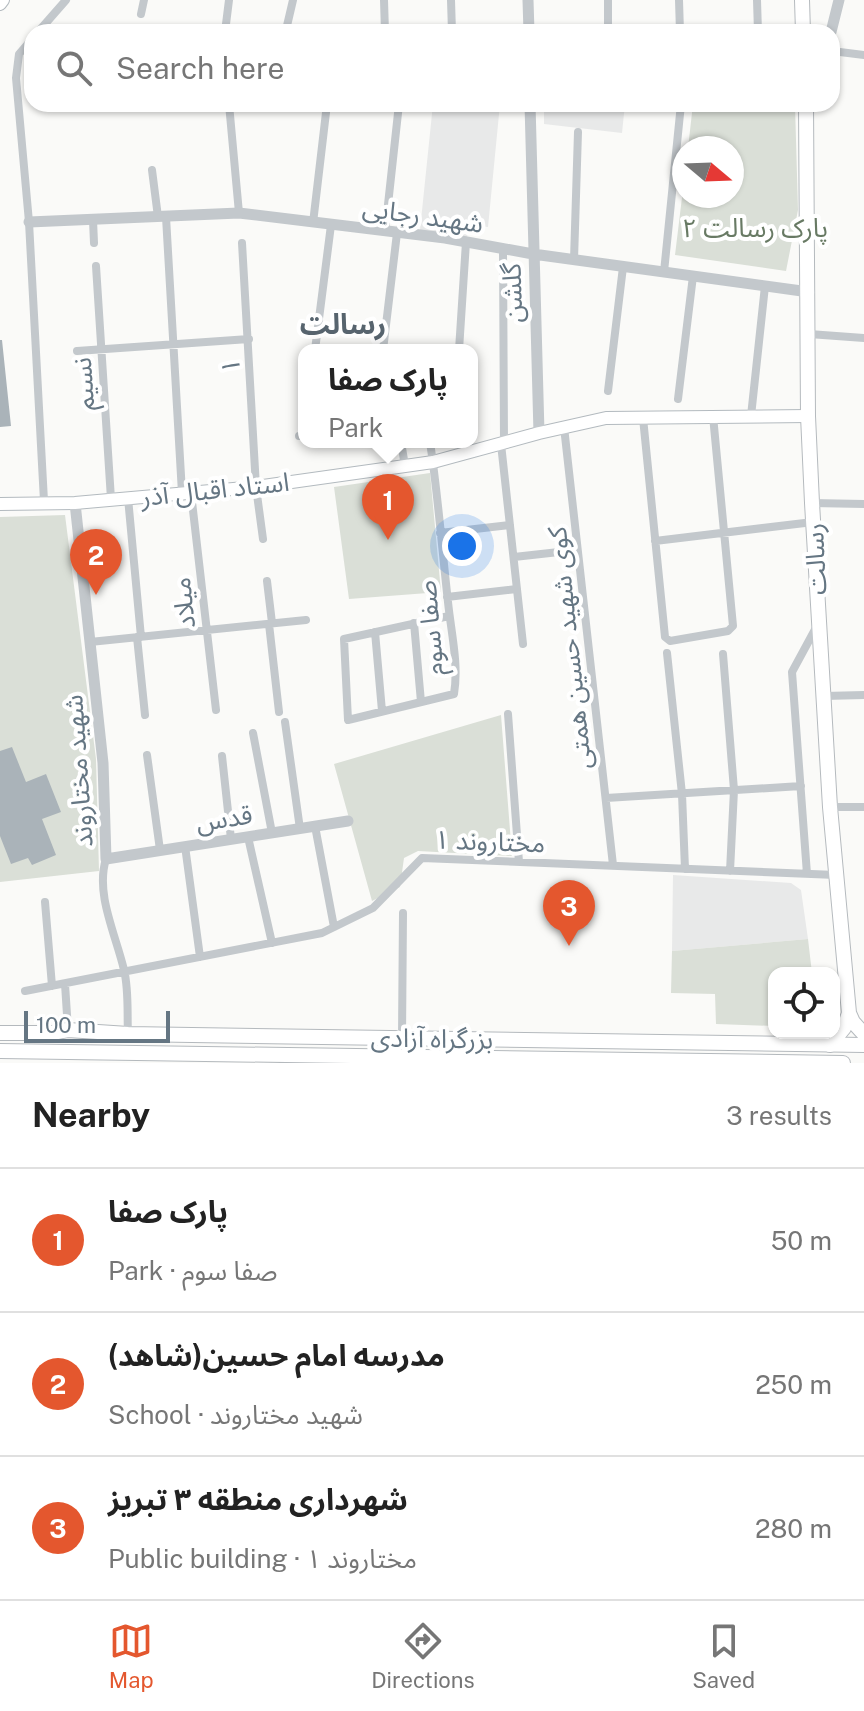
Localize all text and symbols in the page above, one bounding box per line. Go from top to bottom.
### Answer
search box [24,24,840,112]
icon: search [52,46,96,90]
text: Search here [116,50,284,86]
north arrow [672,136,744,208]
street label: شهید رجایی [361,191,485,239]
park label: پارک رسالت ۲ [682,212,828,245]
street label: گلشن [495,262,529,323]
district label: رسالت [300,307,386,341]
popup [298,344,478,448]
street label: نسیم [66,356,105,412]
street label: ۱ [214,358,246,374]
text: پارک صفا [328,361,448,397]
text: Park [328,412,383,443]
street label: استاد اقبال آذر [138,466,291,512]
pin: 1 [362,474,414,540]
street label: رسالت [798,522,832,596]
street label: کوی شهید حسین همتی [541,525,597,771]
your location [442,526,482,566]
pin: 2 [70,529,122,595]
street label: میلاد [165,576,201,630]
street label: صفا سوم [410,579,455,677]
street label: شهید مختاروند [57,694,99,848]
street label: قدس [193,798,255,838]
street label: مختاروند ۱ [434,824,546,858]
pin: 3 [543,880,595,946]
map controls [768,967,840,1039]
button: locate [768,967,840,1039]
scale bar [24,1007,170,1043]
text: 100 m [36,1012,96,1038]
street label: بزرگراه آزادی [370,1021,494,1055]
text: Nearby [32,1095,150,1135]
text: 3 results [726,1100,832,1131]
text: پارک صفا [108,1193,228,1229]
text: 1 [52,1225,64,1256]
text: 50 m [771,1225,832,1256]
text: Park · صفا سوم [108,1255,277,1286]
text: مدرسه امام حسین(شاهد) [108,1337,445,1373]
text: 2 [50,1369,66,1400]
text: 250 m [755,1369,832,1400]
text: School · شهید مختاروند [108,1399,363,1430]
text: شهرداری منطقه ۳ تبریز [108,1481,408,1517]
text: 3 [49,1513,67,1544]
text: 280 m [755,1513,832,1544]
text: Public building · مختاروند ۱ [108,1543,417,1574]
tab: Map [109,1619,154,1693]
tab: Directions [371,1619,475,1693]
tab: Saved [692,1619,755,1693]

